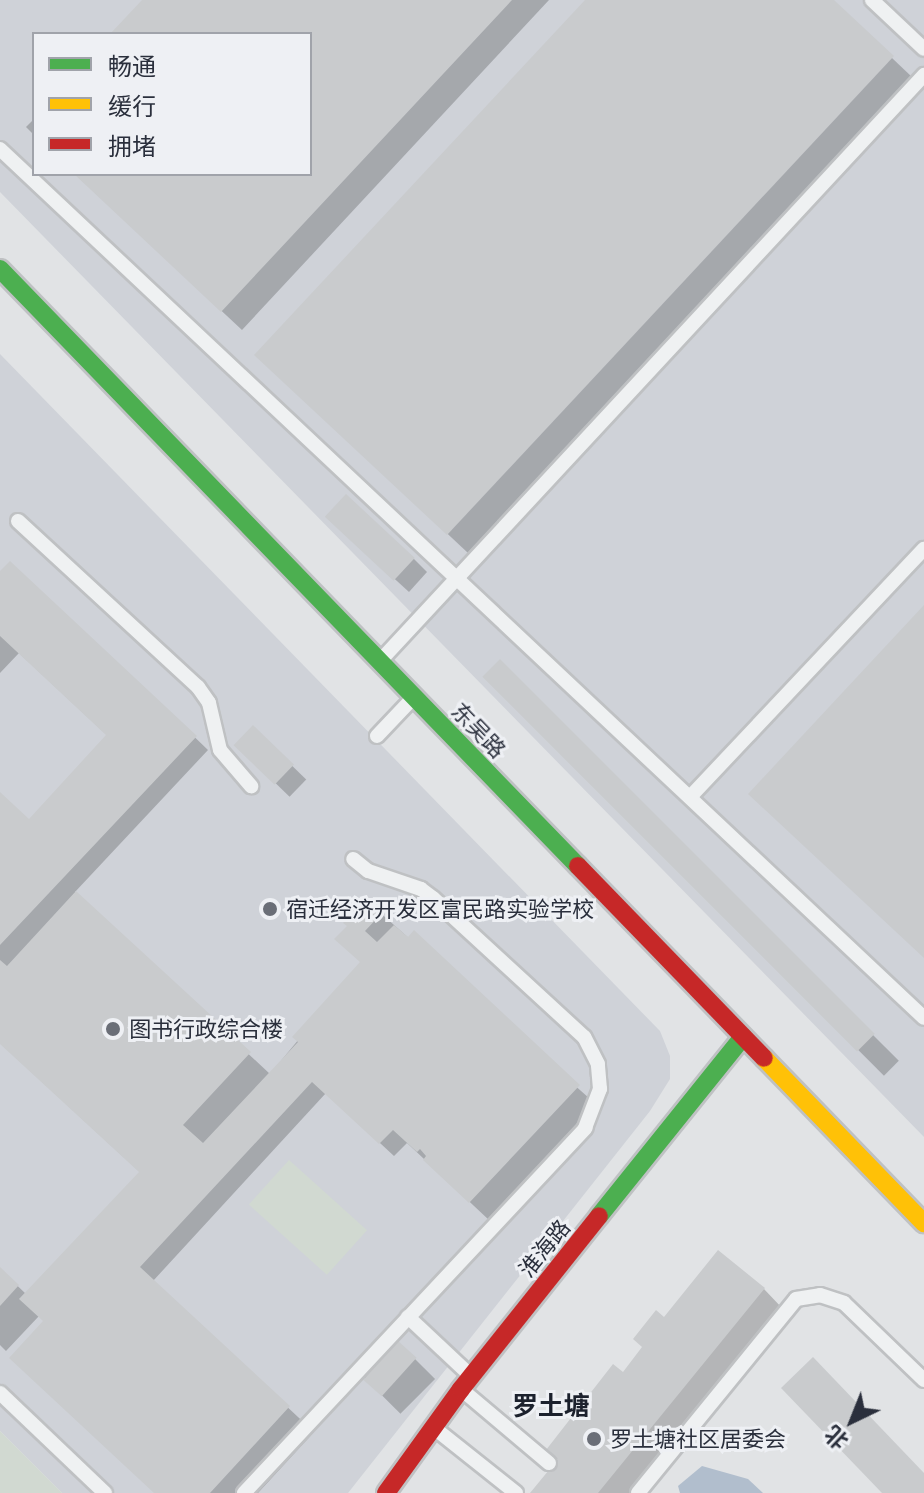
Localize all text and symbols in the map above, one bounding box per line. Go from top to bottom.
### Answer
legend [32,32,312,176]
text: 畅通 [108,51,156,80]
text: 缓行 [108,91,156,120]
text: 拥堵 [108,131,156,160]
street label: 东吴路 [447,697,511,763]
place label: 宿迁经济开发区富民路实验学校 [286,896,594,922]
marker: 宿迁经济开发区富民路实验学校 [261,900,279,918]
place label: 图书行政综合楼 [129,1016,283,1042]
marker: 图书行政综合楼 [104,1020,122,1038]
street label: 淮海路 [513,1214,575,1282]
north arrow [812,1381,892,1461]
district label: 罗土塘 [512,1389,590,1421]
text: 北 [819,1422,853,1456]
place label: 罗土塘社区居委会 [610,1426,786,1452]
marker: 罗土塘社区居委会 [585,1430,603,1448]

